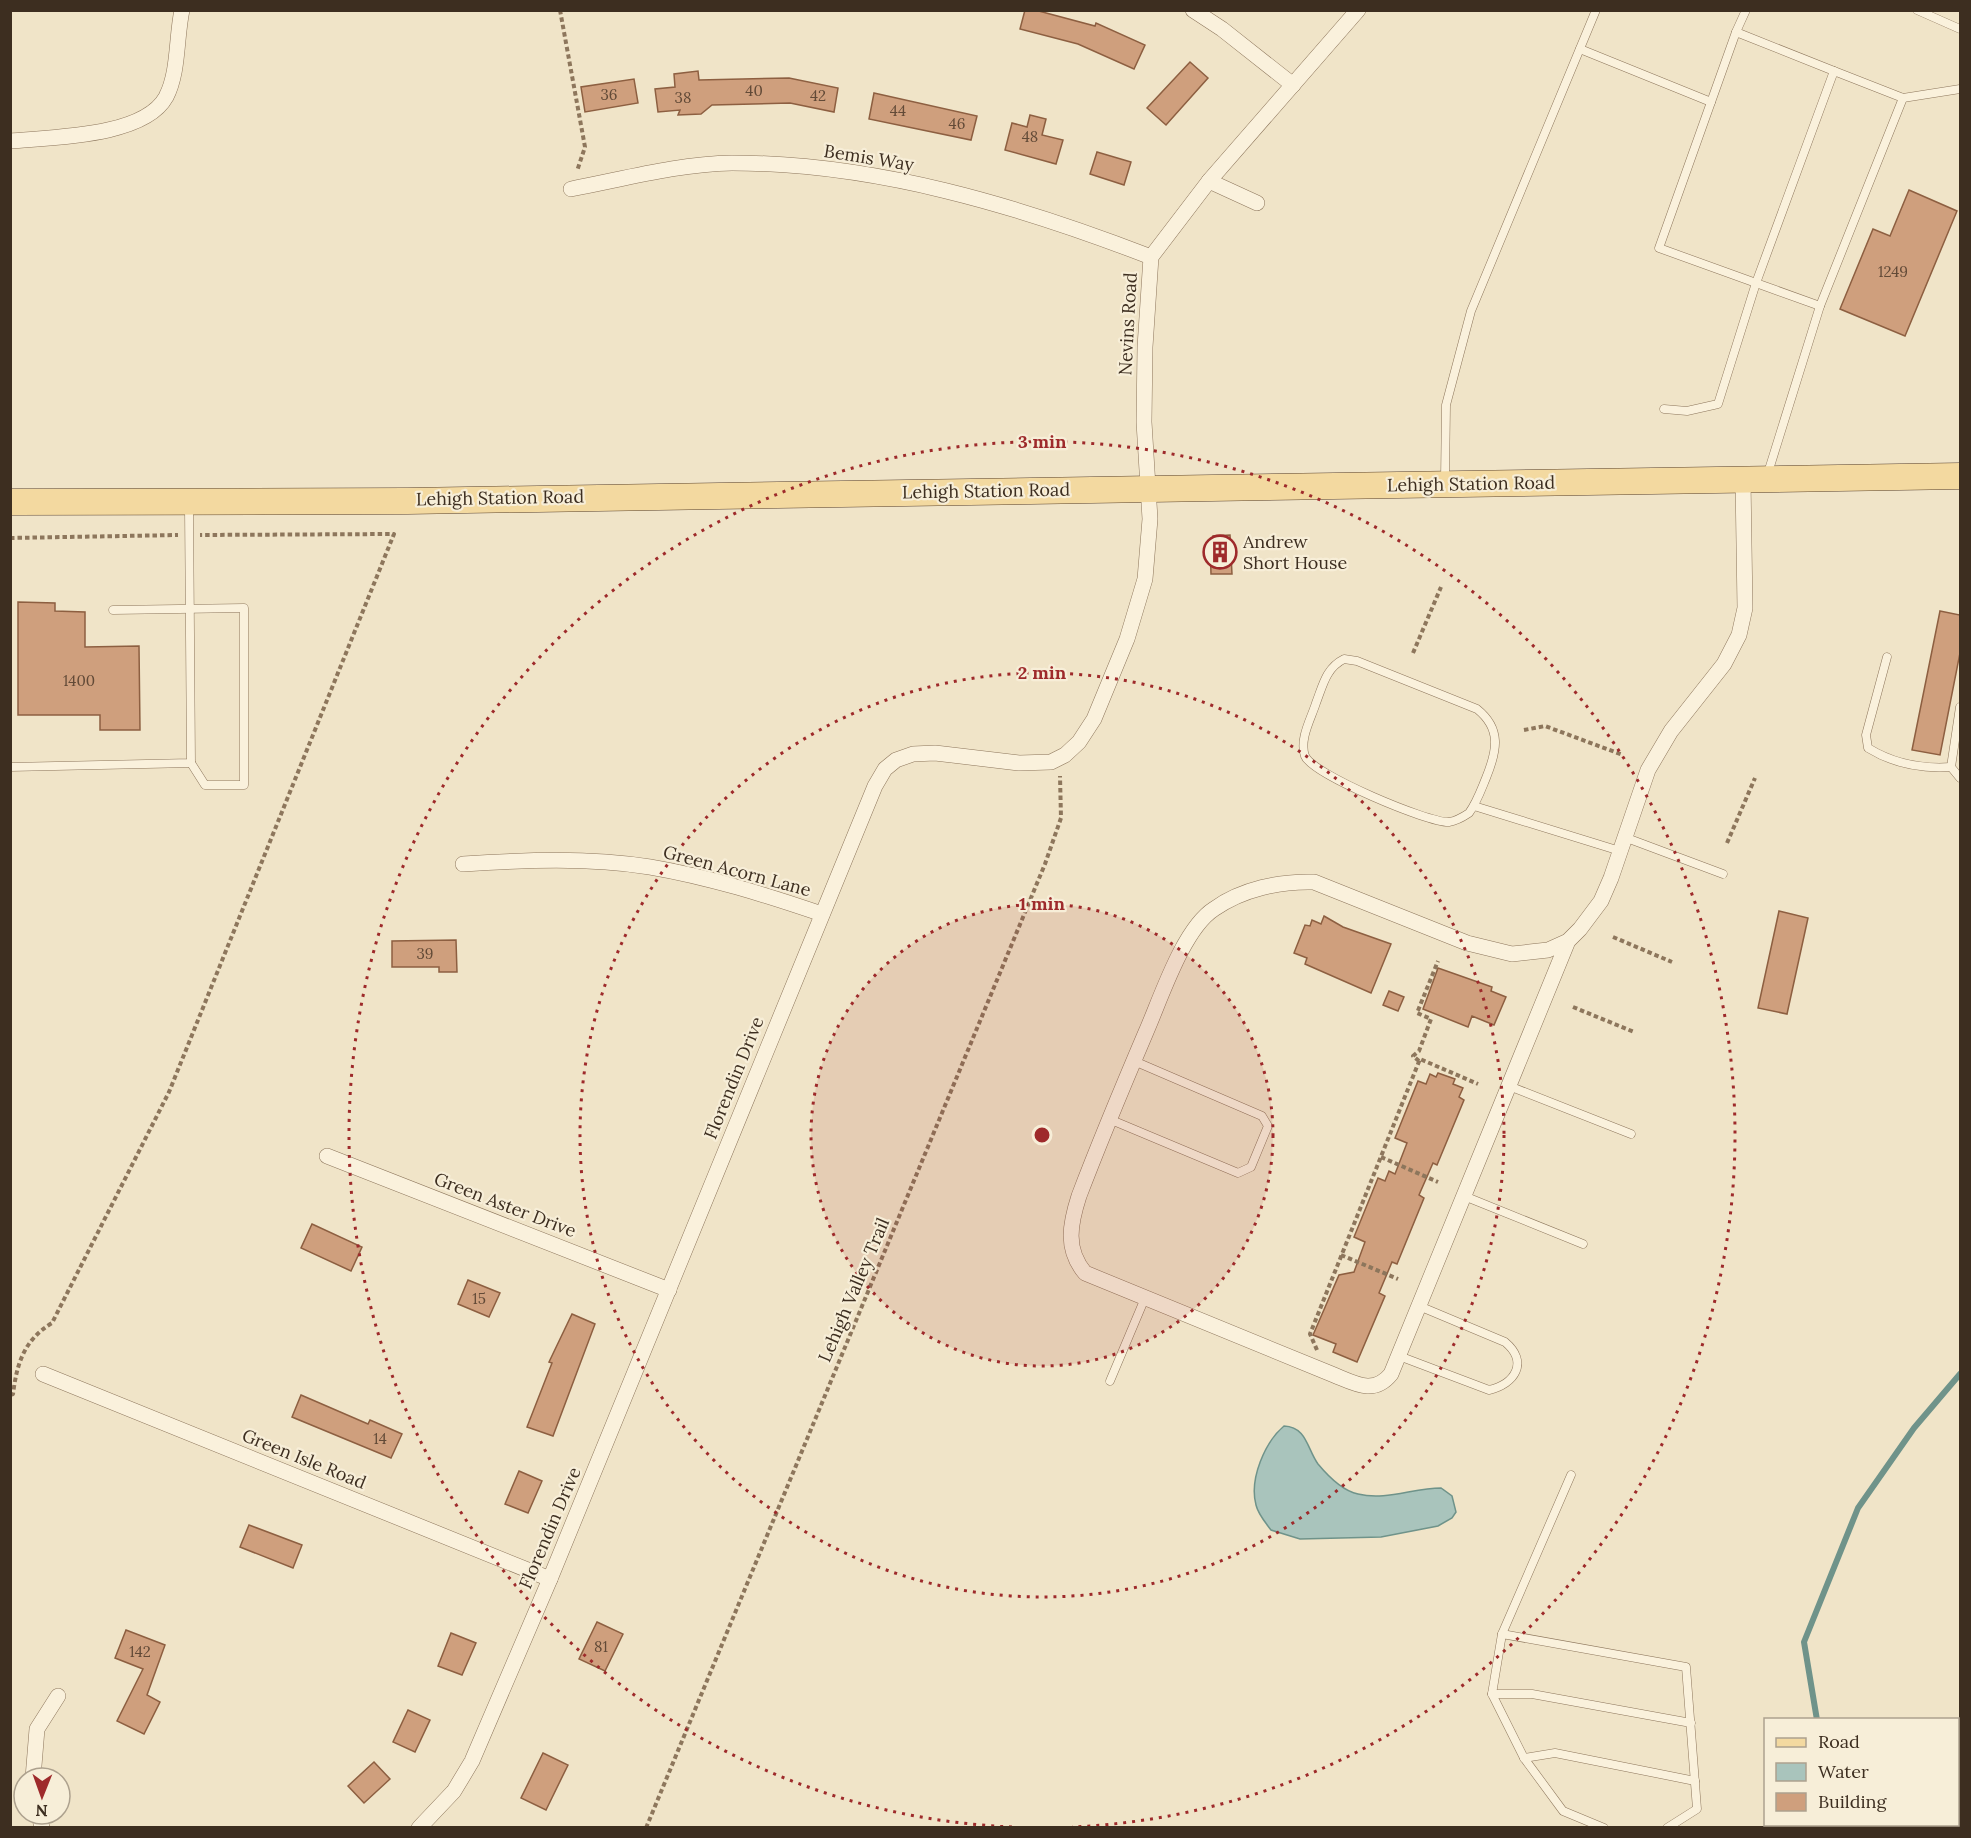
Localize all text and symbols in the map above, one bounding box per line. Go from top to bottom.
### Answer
house number: 40 [745,81,763,100]
house number: 36 [600,85,618,104]
house number: 42 [810,86,826,105]
house number: 38 [675,88,691,107]
house number: 44 [890,101,906,120]
house number: 46 [949,114,965,133]
house number: 48 [1022,127,1038,146]
street label: Bemis Way [822,139,916,176]
house number: 1249 [1878,262,1908,281]
street label: Nevins Road [1113,272,1142,376]
text: 3 min [1018,430,1067,453]
street label: Lehigh Station Road [1387,471,1555,496]
street label: Lehigh Station Road [902,478,1070,503]
street label: Lehigh Station Road [416,485,584,510]
place label: Andrew Short House [1242,530,1347,574]
building icon: Andrew Short House [1202,534,1238,570]
text: 2 min [1018,661,1067,684]
house number: 1400 [63,671,95,690]
street label: Green Acorn Lane [661,840,814,901]
text: 1 min [1019,892,1065,915]
house number: 39 [416,944,434,963]
street label: Florendin Drive [698,1013,769,1142]
centre of rings [1032,1125,1052,1145]
street label: Green Aster Drive [431,1167,580,1242]
street label: Lehigh Valley Trail [813,1214,894,1365]
house number: 15 [472,1289,486,1308]
street label: Green Isle Road [239,1423,370,1494]
house number: 14 [373,1429,387,1448]
street label: Florendin Drive [514,1463,586,1592]
house number: 81 [594,1637,608,1656]
house number: 142 [129,1642,151,1661]
legend [1764,1718,1959,1826]
text: Road [1818,1730,1860,1753]
text: Water [1818,1760,1869,1783]
north arrow [12,1766,72,1826]
text: Building [1818,1790,1888,1813]
text: N [35,1801,48,1821]

